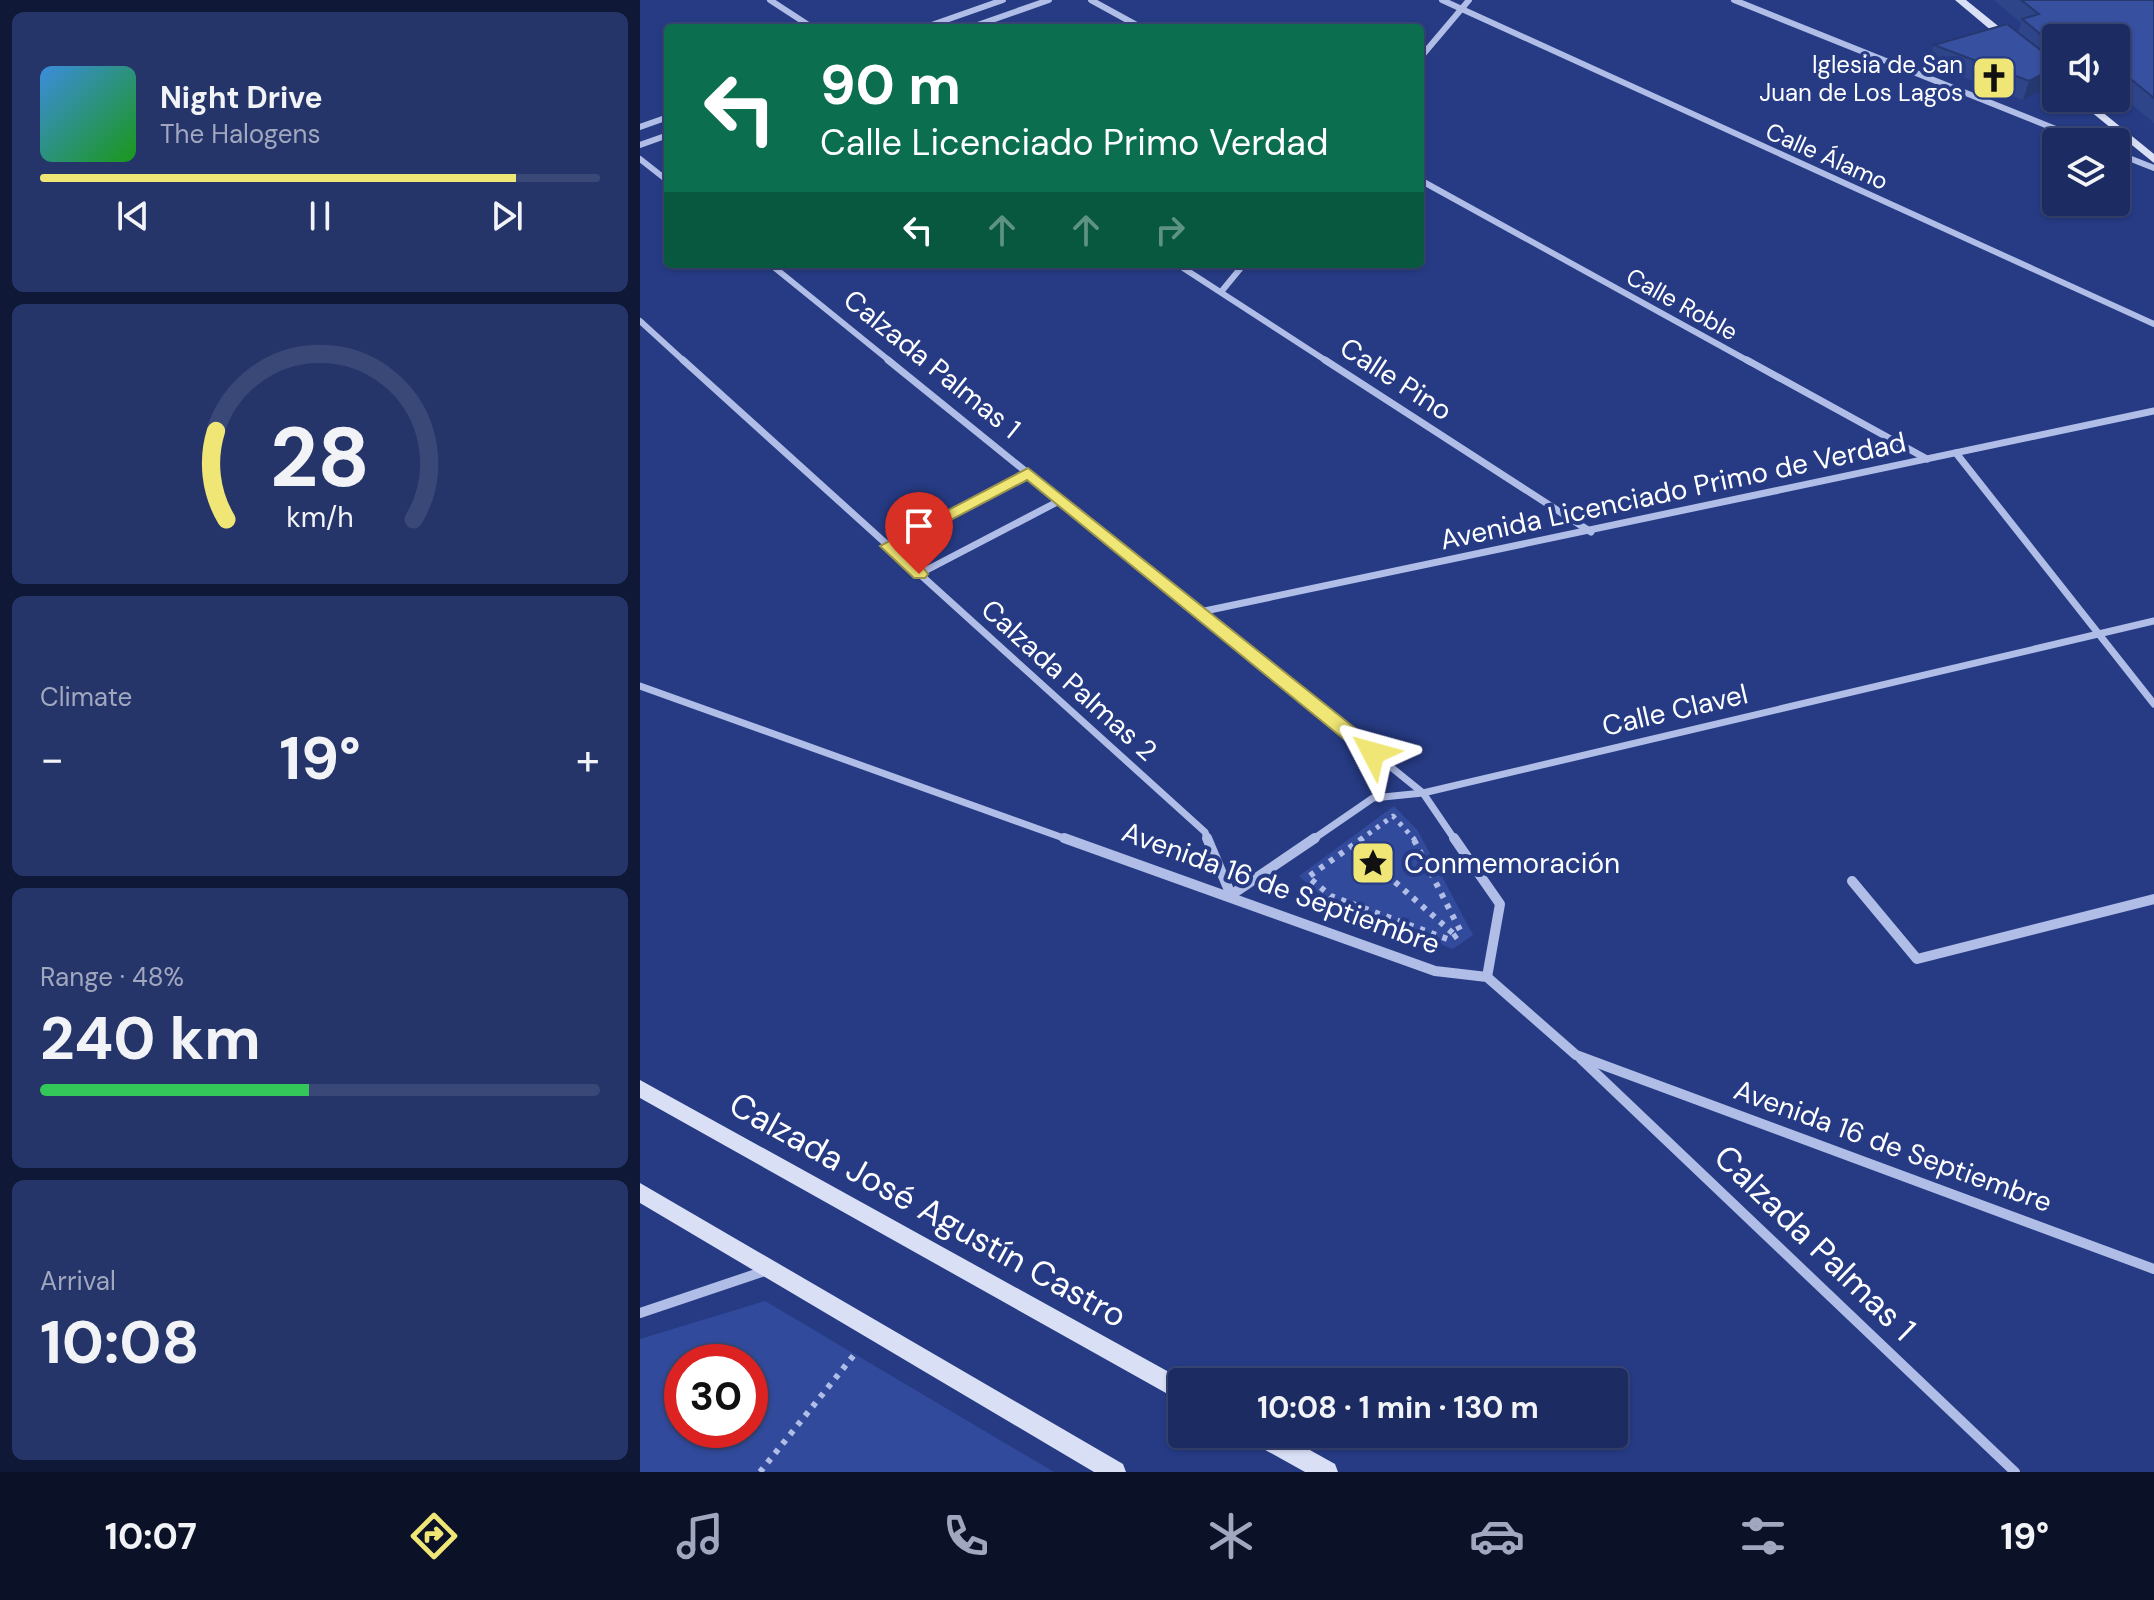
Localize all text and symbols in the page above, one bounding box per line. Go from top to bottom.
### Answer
map controls [2042,24,2130,216]
button: sound [2042,24,2130,112]
text: 90 m [820,48,961,121]
place label: Iglesia de San Juan de Los Lagos [1759,49,1963,108]
church icon: Iglesia de San Juan de Los Lagos [1970,54,2018,102]
icon: left [688,56,792,160]
text: Night Drive [160,78,323,117]
street label: Calle Álamo [1761,115,1893,197]
text: The Halogens [160,117,320,151]
text: Calle Licenciado Primo Verdad [820,119,1329,166]
button: layers [2042,128,2130,216]
icon: previous [111,194,155,238]
icon: pause [298,194,342,238]
icon: next [485,194,529,238]
icon: left [896,208,940,252]
icon: ahead [980,208,1024,252]
icon: ahead [1064,208,1108,252]
icon: right [1148,208,1192,252]
street label: Calle Roble [1621,261,1743,347]
street label: Calzada Palmas 1 [836,281,1028,447]
street label: Calle Pino [1333,329,1459,429]
text: 28 [270,403,370,512]
street label: Avenida Licenciado Primo de Verdad [1437,423,1909,559]
pin [885,492,953,574]
text: km/h [286,499,354,536]
icon: arrive [897,504,941,548]
street label: Calzada Palmas 2 [973,591,1165,769]
street label: Calle Clavel [1599,675,1751,745]
text: Climate [40,680,132,714]
position arrow [1331,711,1415,795]
text: 19° [279,719,361,798]
text: − [40,730,64,788]
text: + [576,730,600,788]
street label: Avenida 16 de Septiembre [1117,813,1445,963]
place icon: Conmemoración [1349,839,1397,887]
place label: Conmemoración [1404,845,1620,882]
text: Range · 48% [40,960,184,994]
text: 240 km [40,999,261,1078]
street label: Avenida 16 de Septiembre [1729,1071,2057,1221]
street label: Calzada José Agustín Castro [721,1082,1135,1338]
street label: Calzada Palmas 1 [1704,1135,1926,1351]
text: Arrival [40,1264,116,1298]
text: 10:08 [40,1303,200,1382]
speed limit sign: 30 [664,1344,768,1448]
text: 10:08 · 1 min · 130 m [1257,1388,1539,1427]
icon: directions [406,1508,462,1564]
icon: music [672,1508,728,1564]
icon: phone [938,1508,994,1564]
icon: climate [1203,1508,1259,1564]
icon: car [1469,1508,1525,1564]
icon: filters [1735,1508,1791,1564]
text: 10:07 [105,1513,197,1560]
text: 19° [2000,1513,2049,1560]

